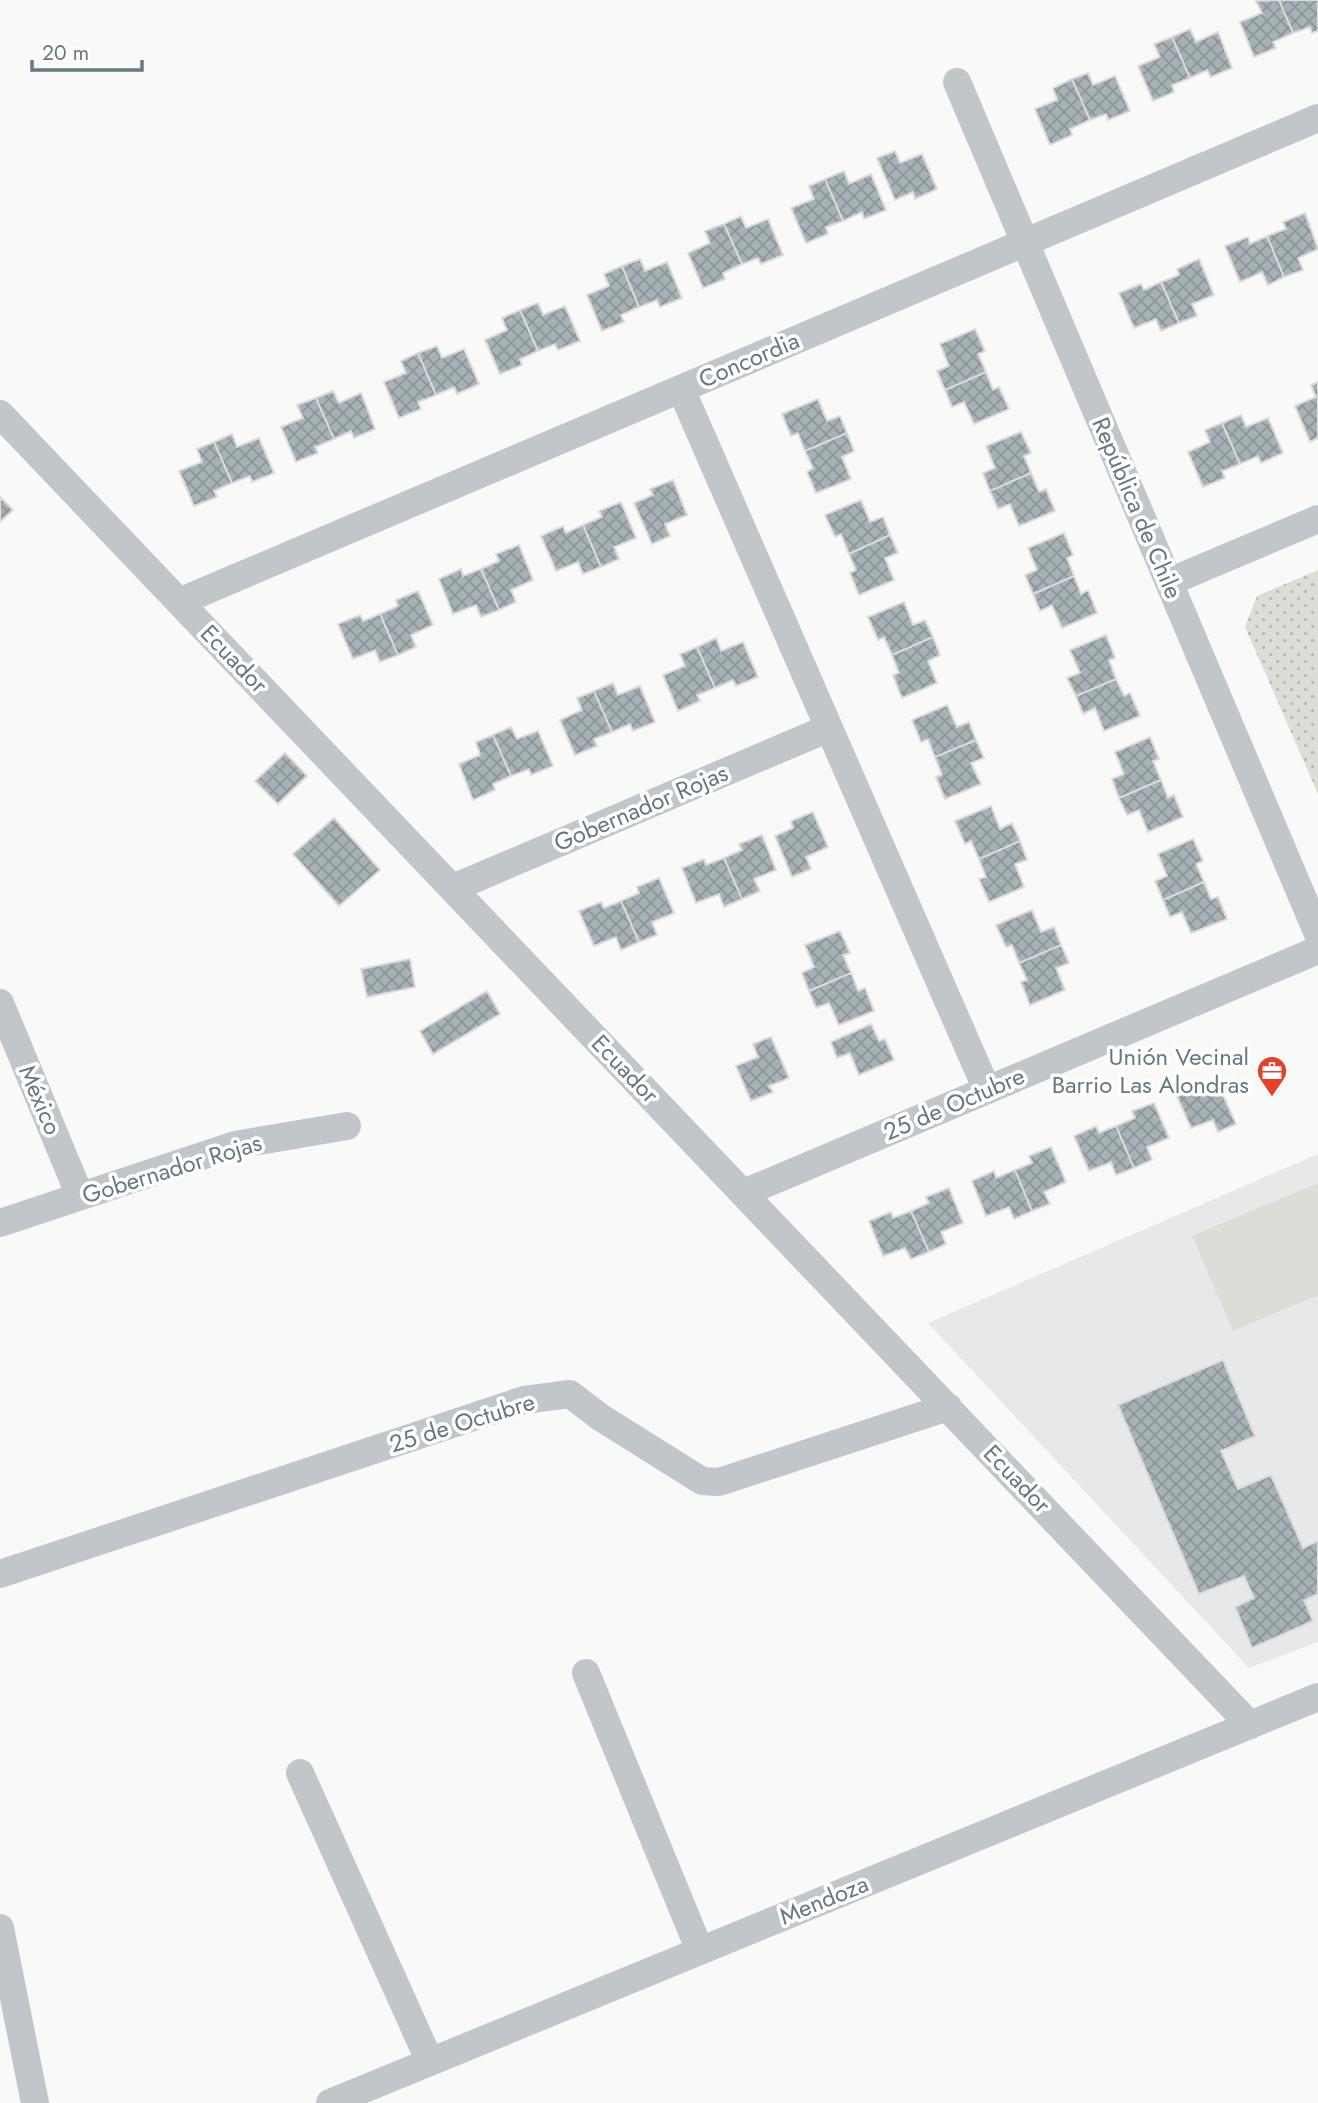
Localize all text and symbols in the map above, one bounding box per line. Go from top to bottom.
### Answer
scale bar [32,28,142,72]
text: 20 m [42,38,89,68]
street label: Concordia [693,323,805,396]
street label: República de Chile [1083,412,1191,604]
street label: Ecuador [193,616,277,702]
street label: Gobernador Rojas [548,755,733,860]
street label: Ecuador [584,1026,668,1112]
place label: Unión Vecinal Barrio Las Alondras [1052,1039,1249,1102]
office icon: Unión Vecinal Barrio Las Alondras [1255,1054,1289,1098]
street label: 25 de Octubre [878,1058,1030,1149]
street label: México [10,1060,71,1140]
street label: Gobernador Rojas [78,1125,266,1212]
street label: 25 de Octubre [385,1384,539,1461]
street label: Ecuador [976,1436,1060,1522]
street label: Mendoza [774,1866,874,1933]

